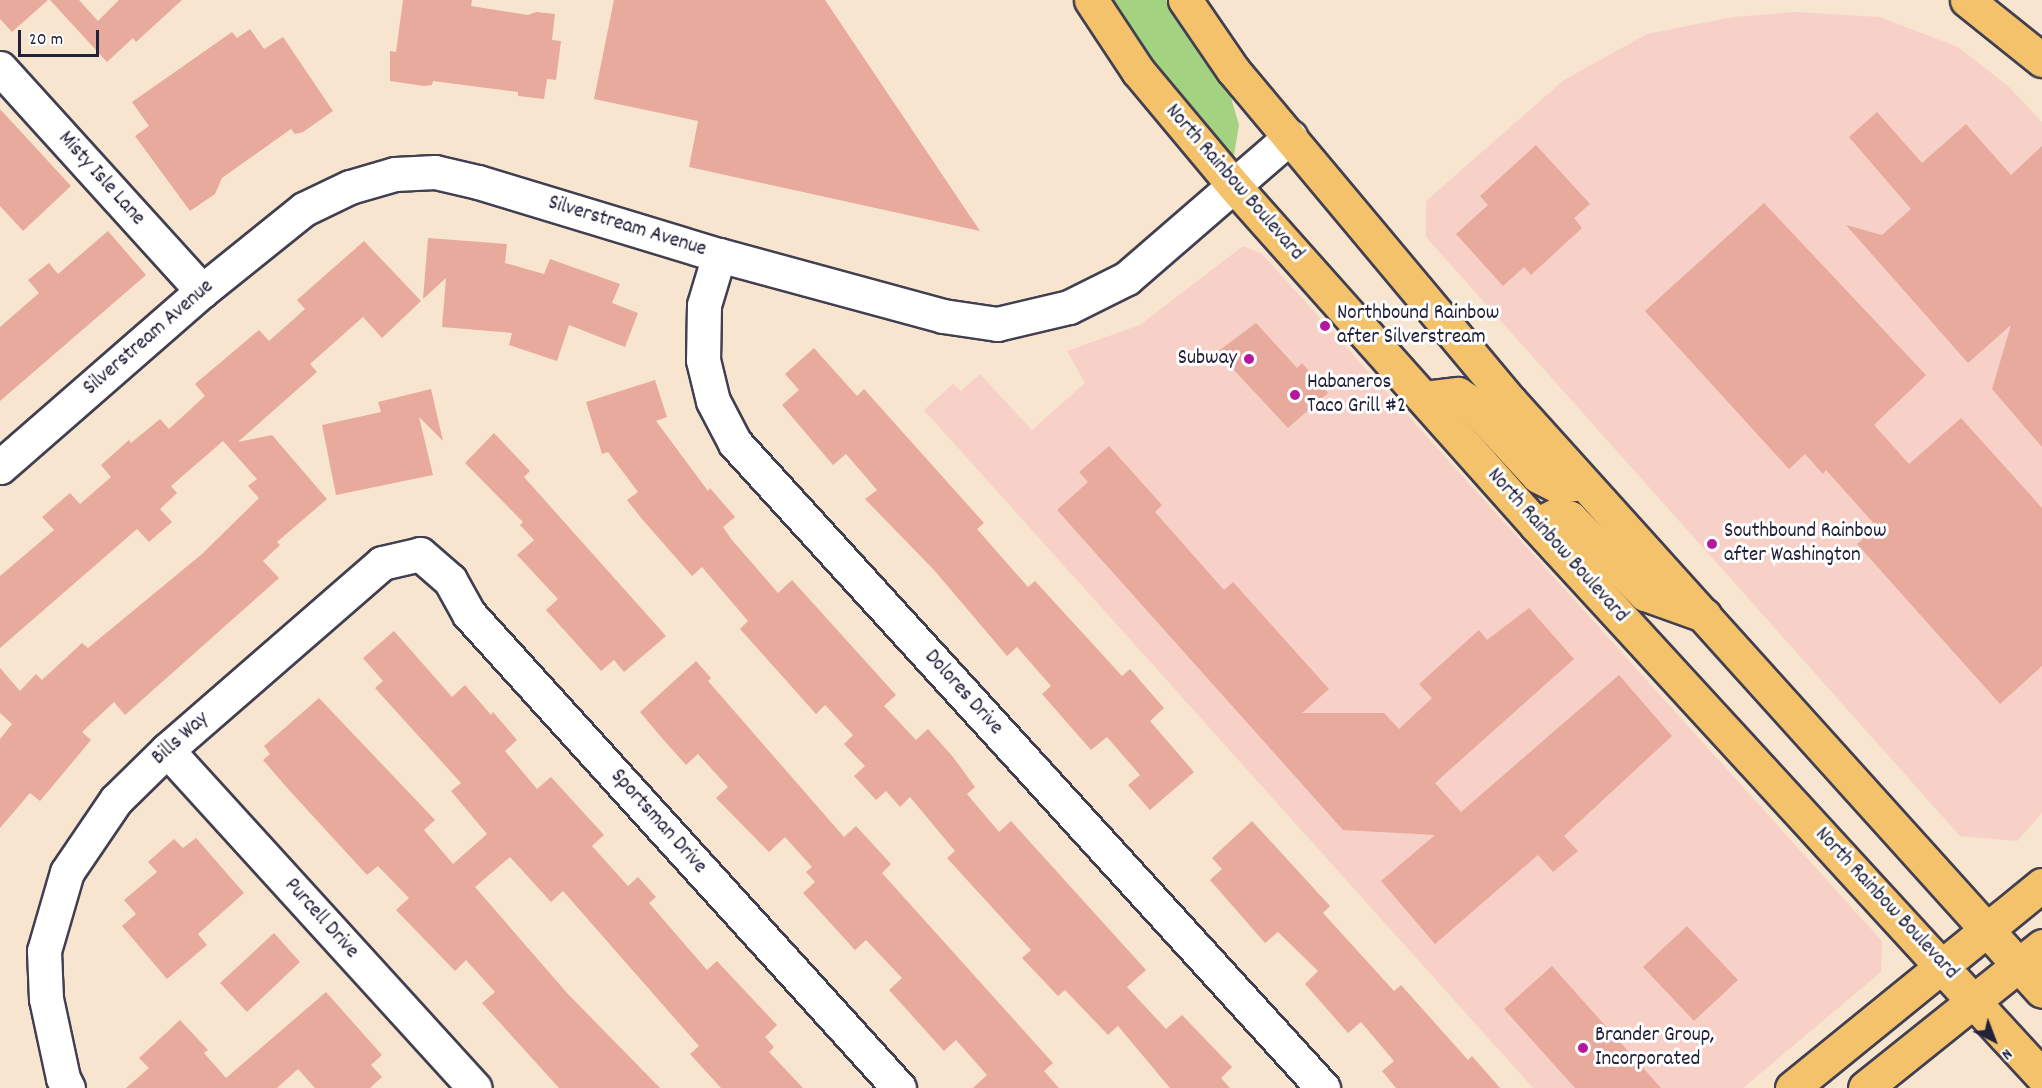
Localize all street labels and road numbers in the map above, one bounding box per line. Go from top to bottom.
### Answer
street label: North Rainbow Boulevard [1159,100,1309,266]
street label: Misty Isle Lane [52,127,150,231]
street label: Silverstream Avenue [545,191,709,263]
street label: Silverstream Avenue [79,275,219,401]
street label: North Rainbow Boulevard [1481,464,1633,628]
street label: Dolores Drive [918,645,1008,741]
street label: Bills Way [147,707,215,771]
street label: Sportsman Drive [604,765,712,879]
street label: North Rainbow Boulevard [1809,823,1963,985]
street label: Purcell Drive [278,874,364,964]

